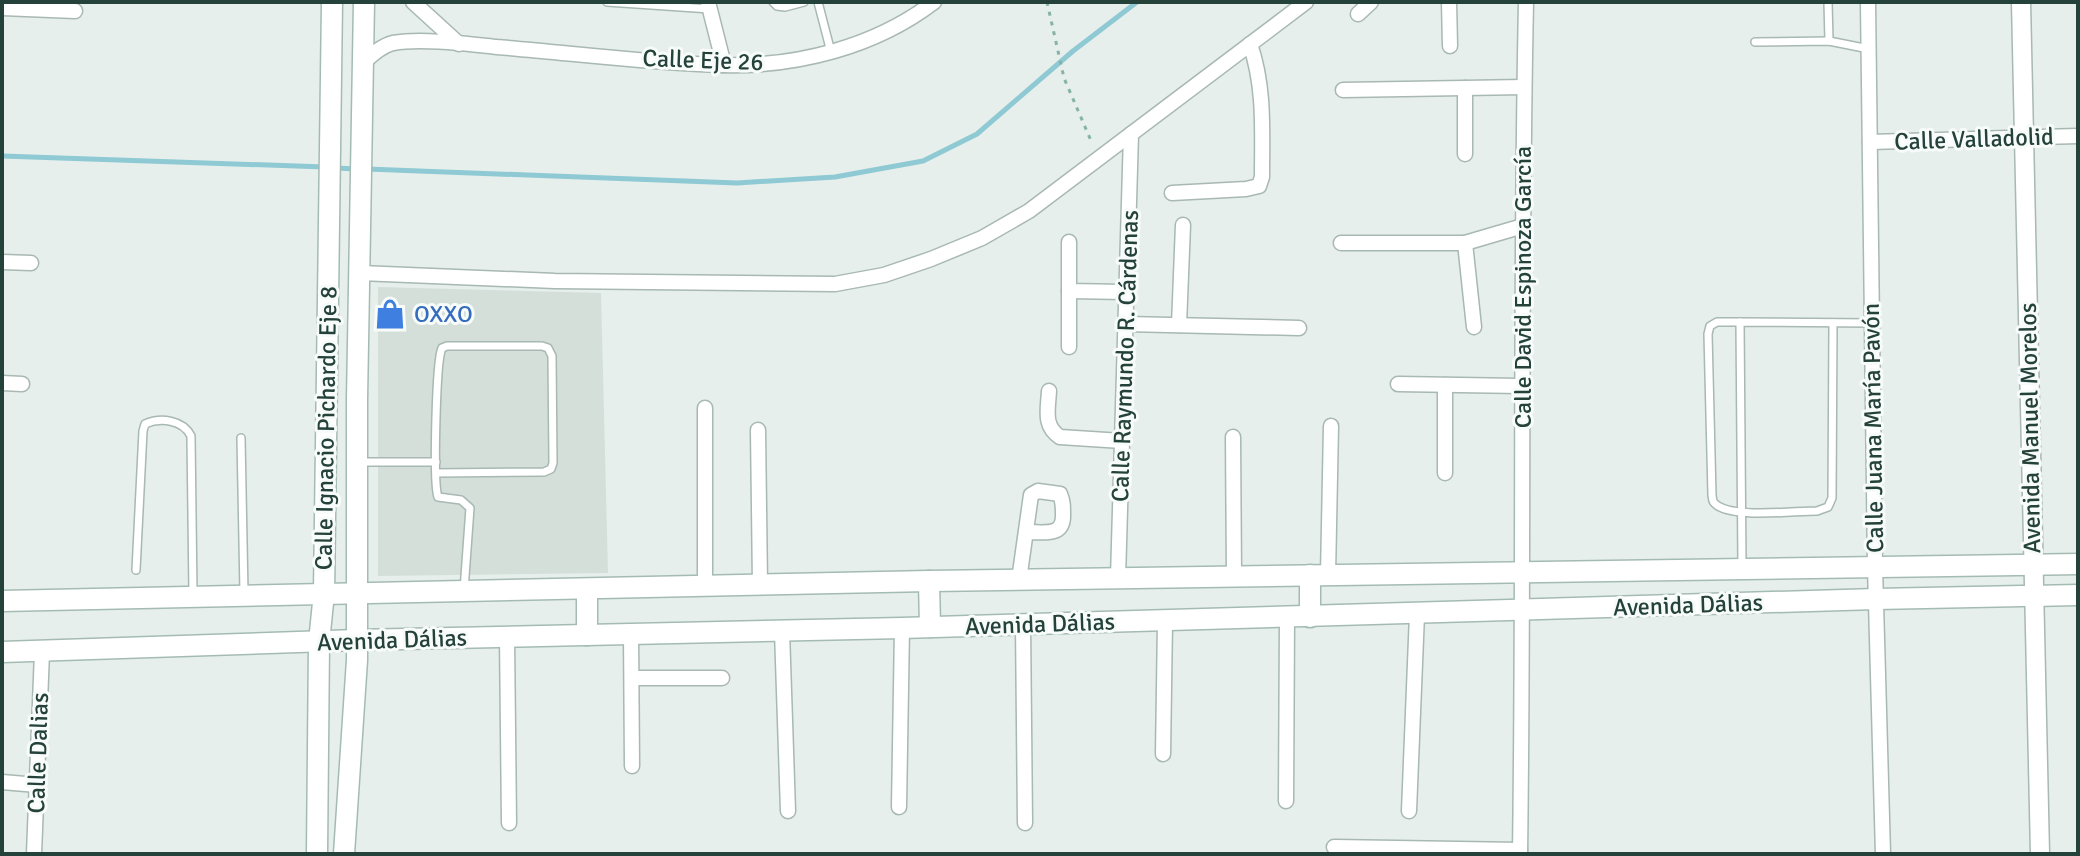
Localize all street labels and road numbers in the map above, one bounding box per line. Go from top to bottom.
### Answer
street label: Calle Eje 26 [642,43,764,77]
street label: Calle Valladolid [1894,121,2054,157]
street label: Calle David Espinoza García [1508,146,1538,428]
street label: Calle Raymundo R. Cárdenas [1105,209,1145,503]
street label: Calle Ignacio Pichardo Eje 8 [309,286,343,570]
street label: Avenida Manuel Morelos [2013,302,2047,554]
street label: Calle Juana María Pavón [1856,303,1890,553]
street label: Avenida Dálias [1612,587,1764,623]
street label: Avenida Dálias [964,606,1116,642]
street label: Avenida Dálias [316,622,468,658]
street label: Calle Dalias [21,692,55,814]

